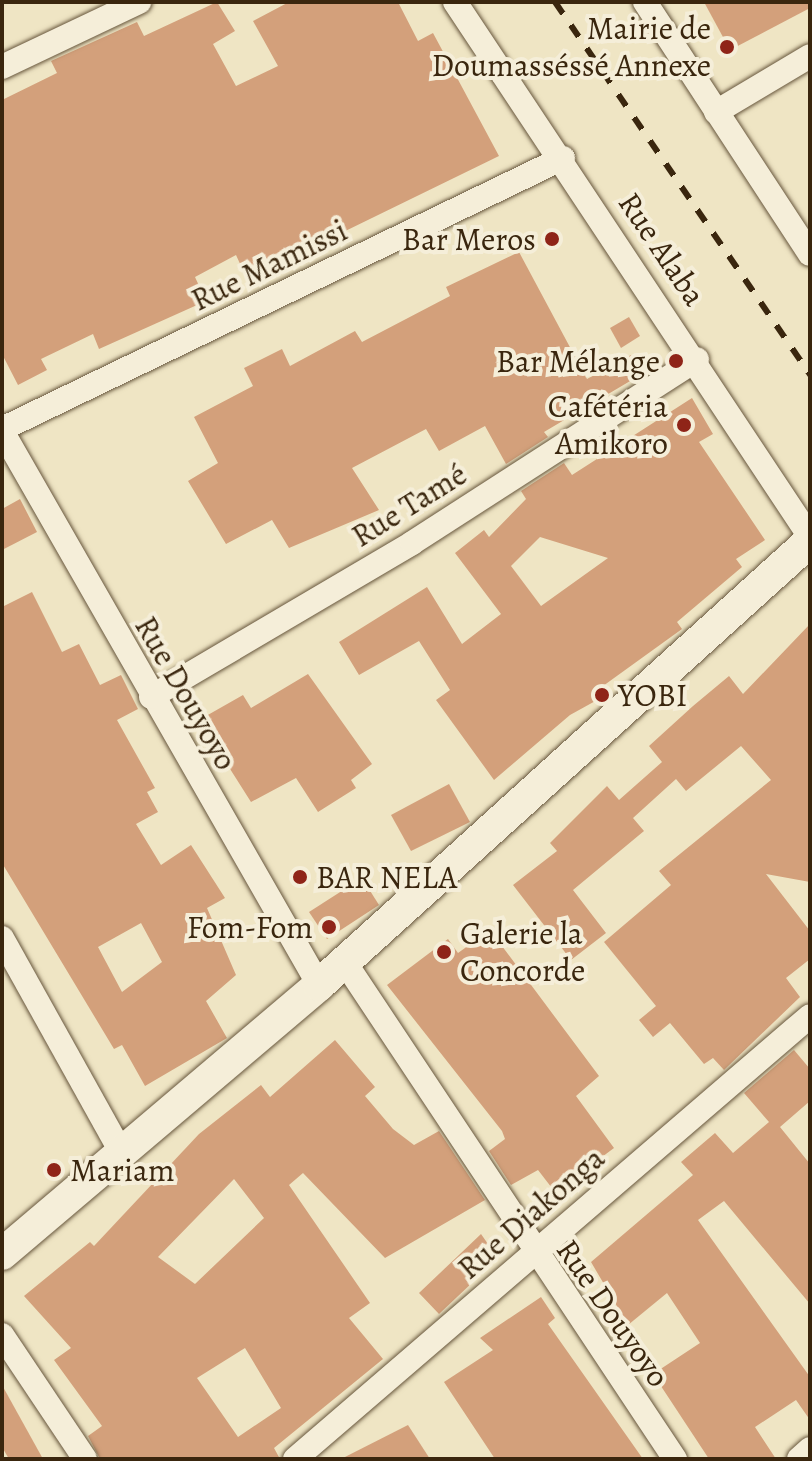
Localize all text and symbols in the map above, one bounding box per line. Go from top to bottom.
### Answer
place label: Mairie de Doumasséssé Annexe [432,10,711,85]
marker: Mairie de Doumasséssé Annexe [718,38,736,56]
street label: Rue Alaba [610,185,714,313]
street label: Rue Mamissi [185,211,353,319]
place label: Bar Meros [402,220,536,258]
marker: Bar Meros [543,230,561,248]
place label: Bar Mélange [496,342,660,380]
marker: Bar Mélange [667,352,685,370]
place label: Cafétéria Amikoro [548,388,668,463]
marker: Cafétéria Amikoro [675,416,693,434]
street label: Rue Tamé [344,455,474,555]
street label: Rue Douyoyo [127,609,245,777]
place label: YOBI [618,676,687,714]
marker: YOBI [593,686,611,704]
place label: BAR NELA [316,858,457,896]
marker: BAR NELA [291,868,309,886]
place label: Fom-Fom [187,908,313,946]
place label: Galerie la Concorde [460,915,585,990]
marker: Fom-Fom [320,918,338,936]
marker: Galerie la Concorde [435,943,453,961]
street label: Rue Diakonga [450,1139,612,1287]
place label: Mariam [70,1151,175,1189]
marker: Mariam [45,1161,63,1179]
street label: Rue Douyoyo [548,1232,678,1394]

